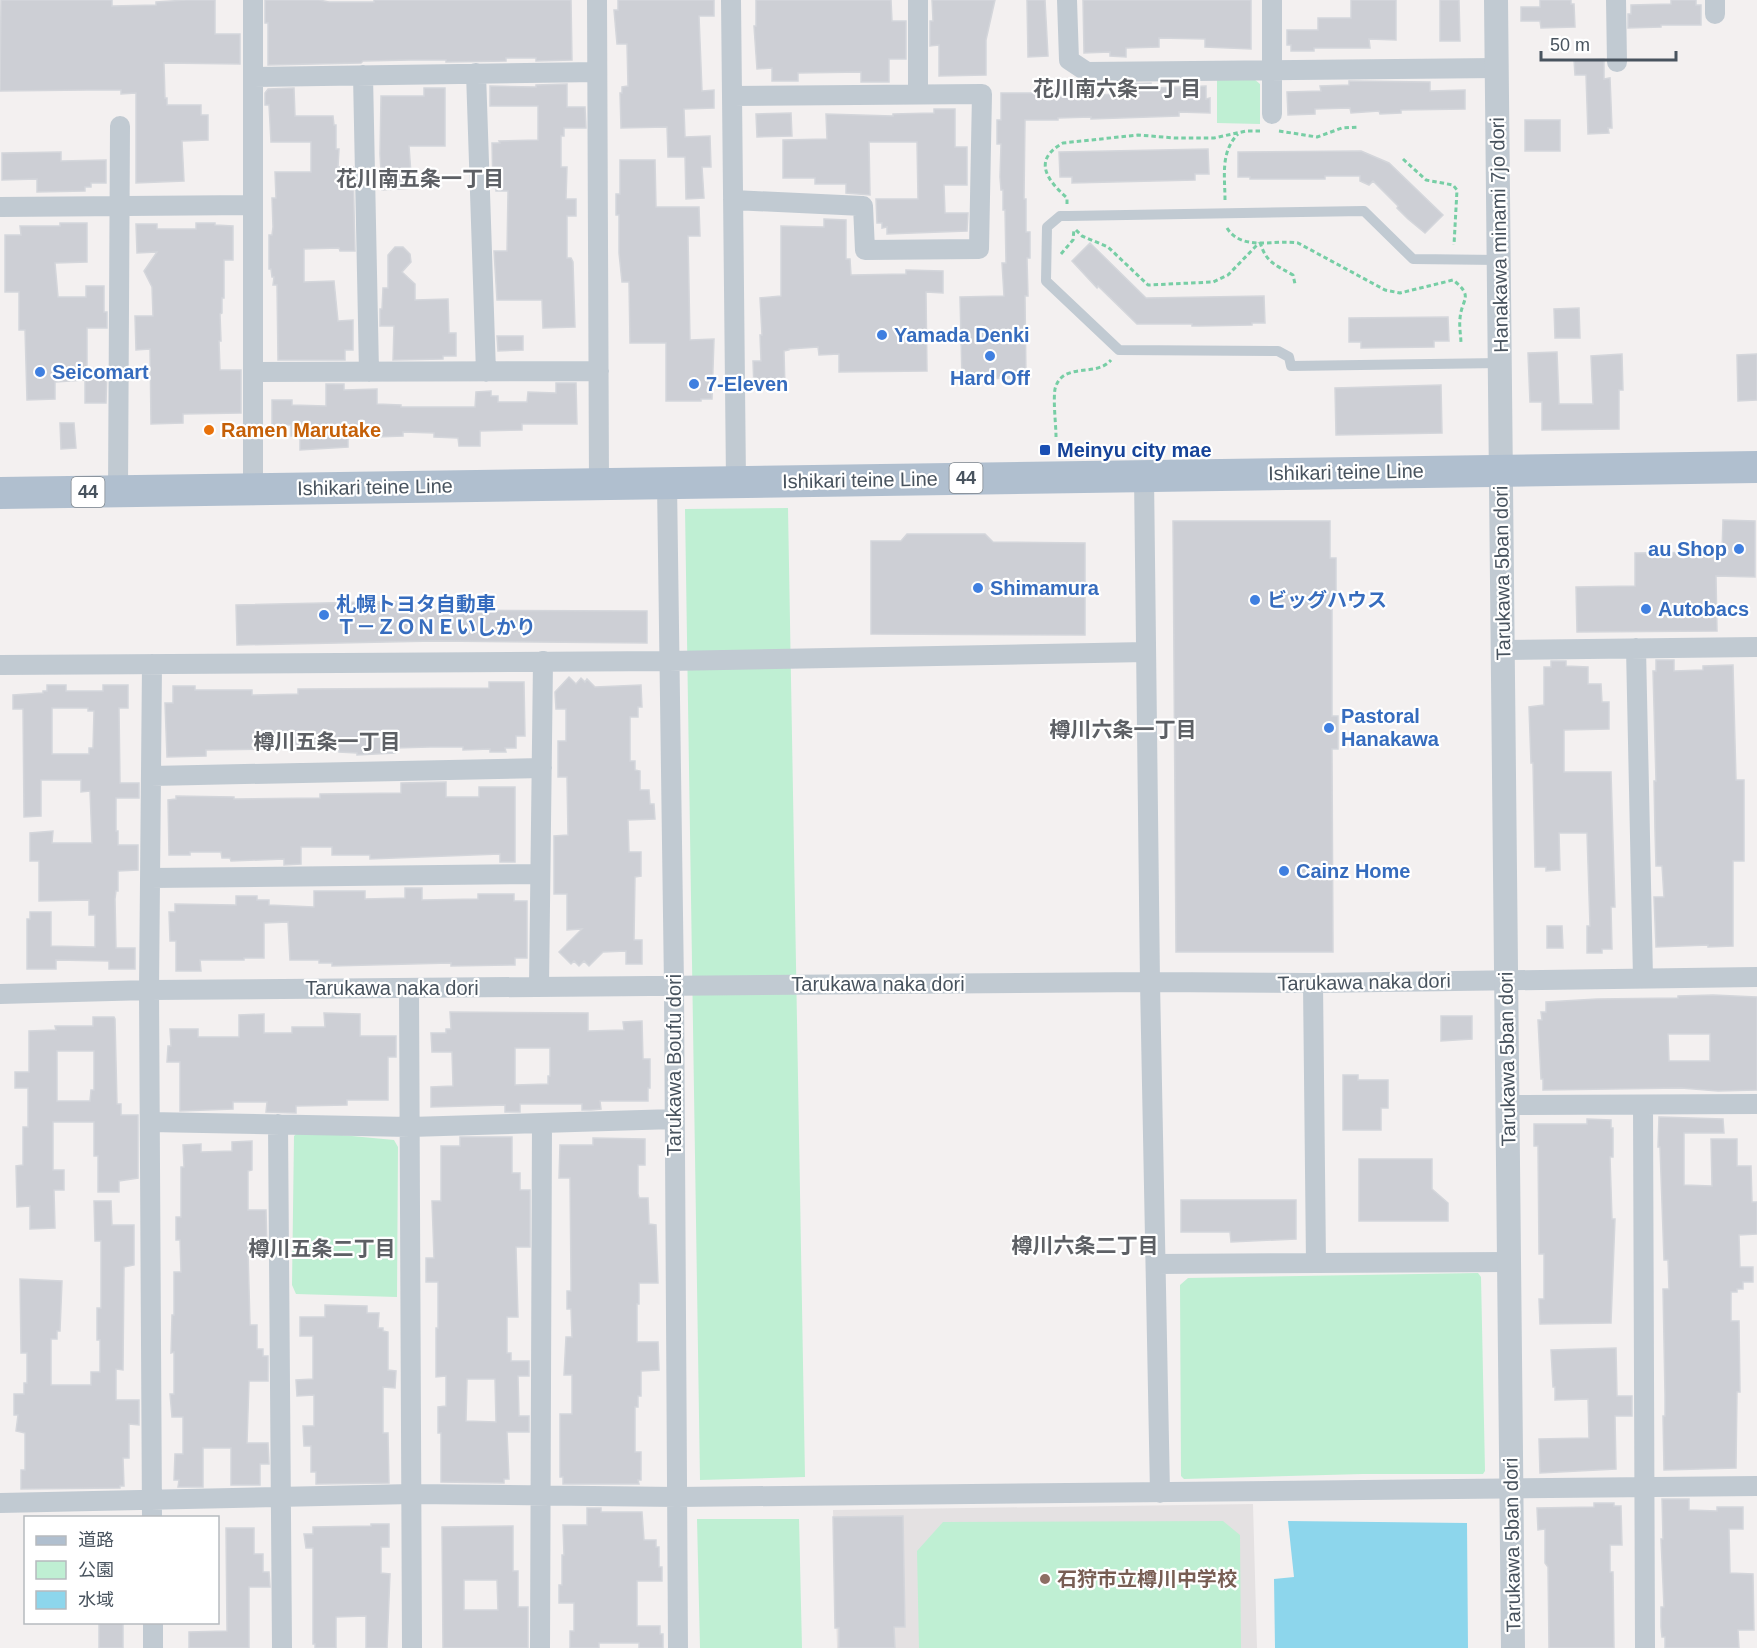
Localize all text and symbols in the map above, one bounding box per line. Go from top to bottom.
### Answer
scale bar [1541,24,1676,62]
text: 50 m [1550,35,1590,55]
district label: 花川南六条一丁目 [1033,77,1201,100]
street label: Hanakawa minami 7jo dori [1486,117,1512,353]
district label: 花川南五条一丁目 [336,167,504,190]
place label: Yamada Denki [894,324,1030,346]
marker: Yamada Denki [875,328,889,342]
marker: Hard Off [983,349,997,363]
place label: Seicomart [52,361,149,383]
marker: Seicomart [33,365,47,379]
place label: Hard Off [950,367,1030,389]
place label: 7-Eleven [706,373,788,395]
marker: 7-Eleven [687,377,701,391]
place label: Ramen Marutake [221,419,381,441]
marker: Ramen Marutake [202,423,216,437]
place label: Meinyu city mae [1057,439,1212,461]
marker: Meinyu city mae [1038,443,1052,457]
street label: Ishikari teine Line [1268,460,1424,484]
road number: 44 [950,463,982,493]
street label: Ishikari teine Line [782,468,938,492]
street label: Ishikari teine Line [297,475,453,499]
road number: 44 [72,477,104,507]
street label: Tarukawa 5ban dori [1489,486,1515,660]
place label: au Shop [1648,538,1727,560]
marker: au Shop [1732,542,1746,556]
place label: Shimamura [990,577,1100,599]
marker: Shimamura [971,581,985,595]
place label: ビッグハウス [1267,589,1387,611]
place label: 札幌トヨタ自動車 Ｔ－ＺＯＮＥいしかり [336,593,536,638]
marker: ビッグハウス [1248,593,1262,607]
place label: Autobacs [1658,598,1749,620]
marker: Autobacs [1639,602,1653,616]
marker: 札幌トヨタ自動車 Ｔ－ＺＯＮＥいしかり [317,608,331,622]
place label: Pastoral Hanakawa [1341,705,1440,750]
district label: 樽川六条一丁目 [1050,718,1197,741]
marker: Pastoral Hanakawa [1322,721,1336,735]
district label: 樽川五条一丁目 [254,730,401,753]
place label: Cainz Home [1296,860,1410,882]
marker: Cainz Home [1277,864,1291,878]
street label: Tarukawa naka dori [1277,969,1451,995]
street label: Tarukawa 5ban dori [1494,972,1520,1146]
street label: Tarukawa naka dori [791,973,965,995]
street label: Tarukawa Boufu dori [663,974,685,1156]
street label: Tarukawa naka dori [305,977,479,999]
district label: 樽川六条二丁目 [1012,1234,1159,1257]
district label: 樽川五条二丁目 [249,1237,396,1260]
street label: Tarukawa 5ban dori [1499,1458,1525,1632]
legend [24,1516,219,1624]
text: 道路 [78,1530,114,1550]
text: 公園 [78,1560,114,1580]
place label: 石狩市立樽川中学校 [1057,1568,1237,1590]
marker: 石狩市立樽川中学校 [1038,1572,1052,1586]
text: 水域 [78,1590,114,1610]

